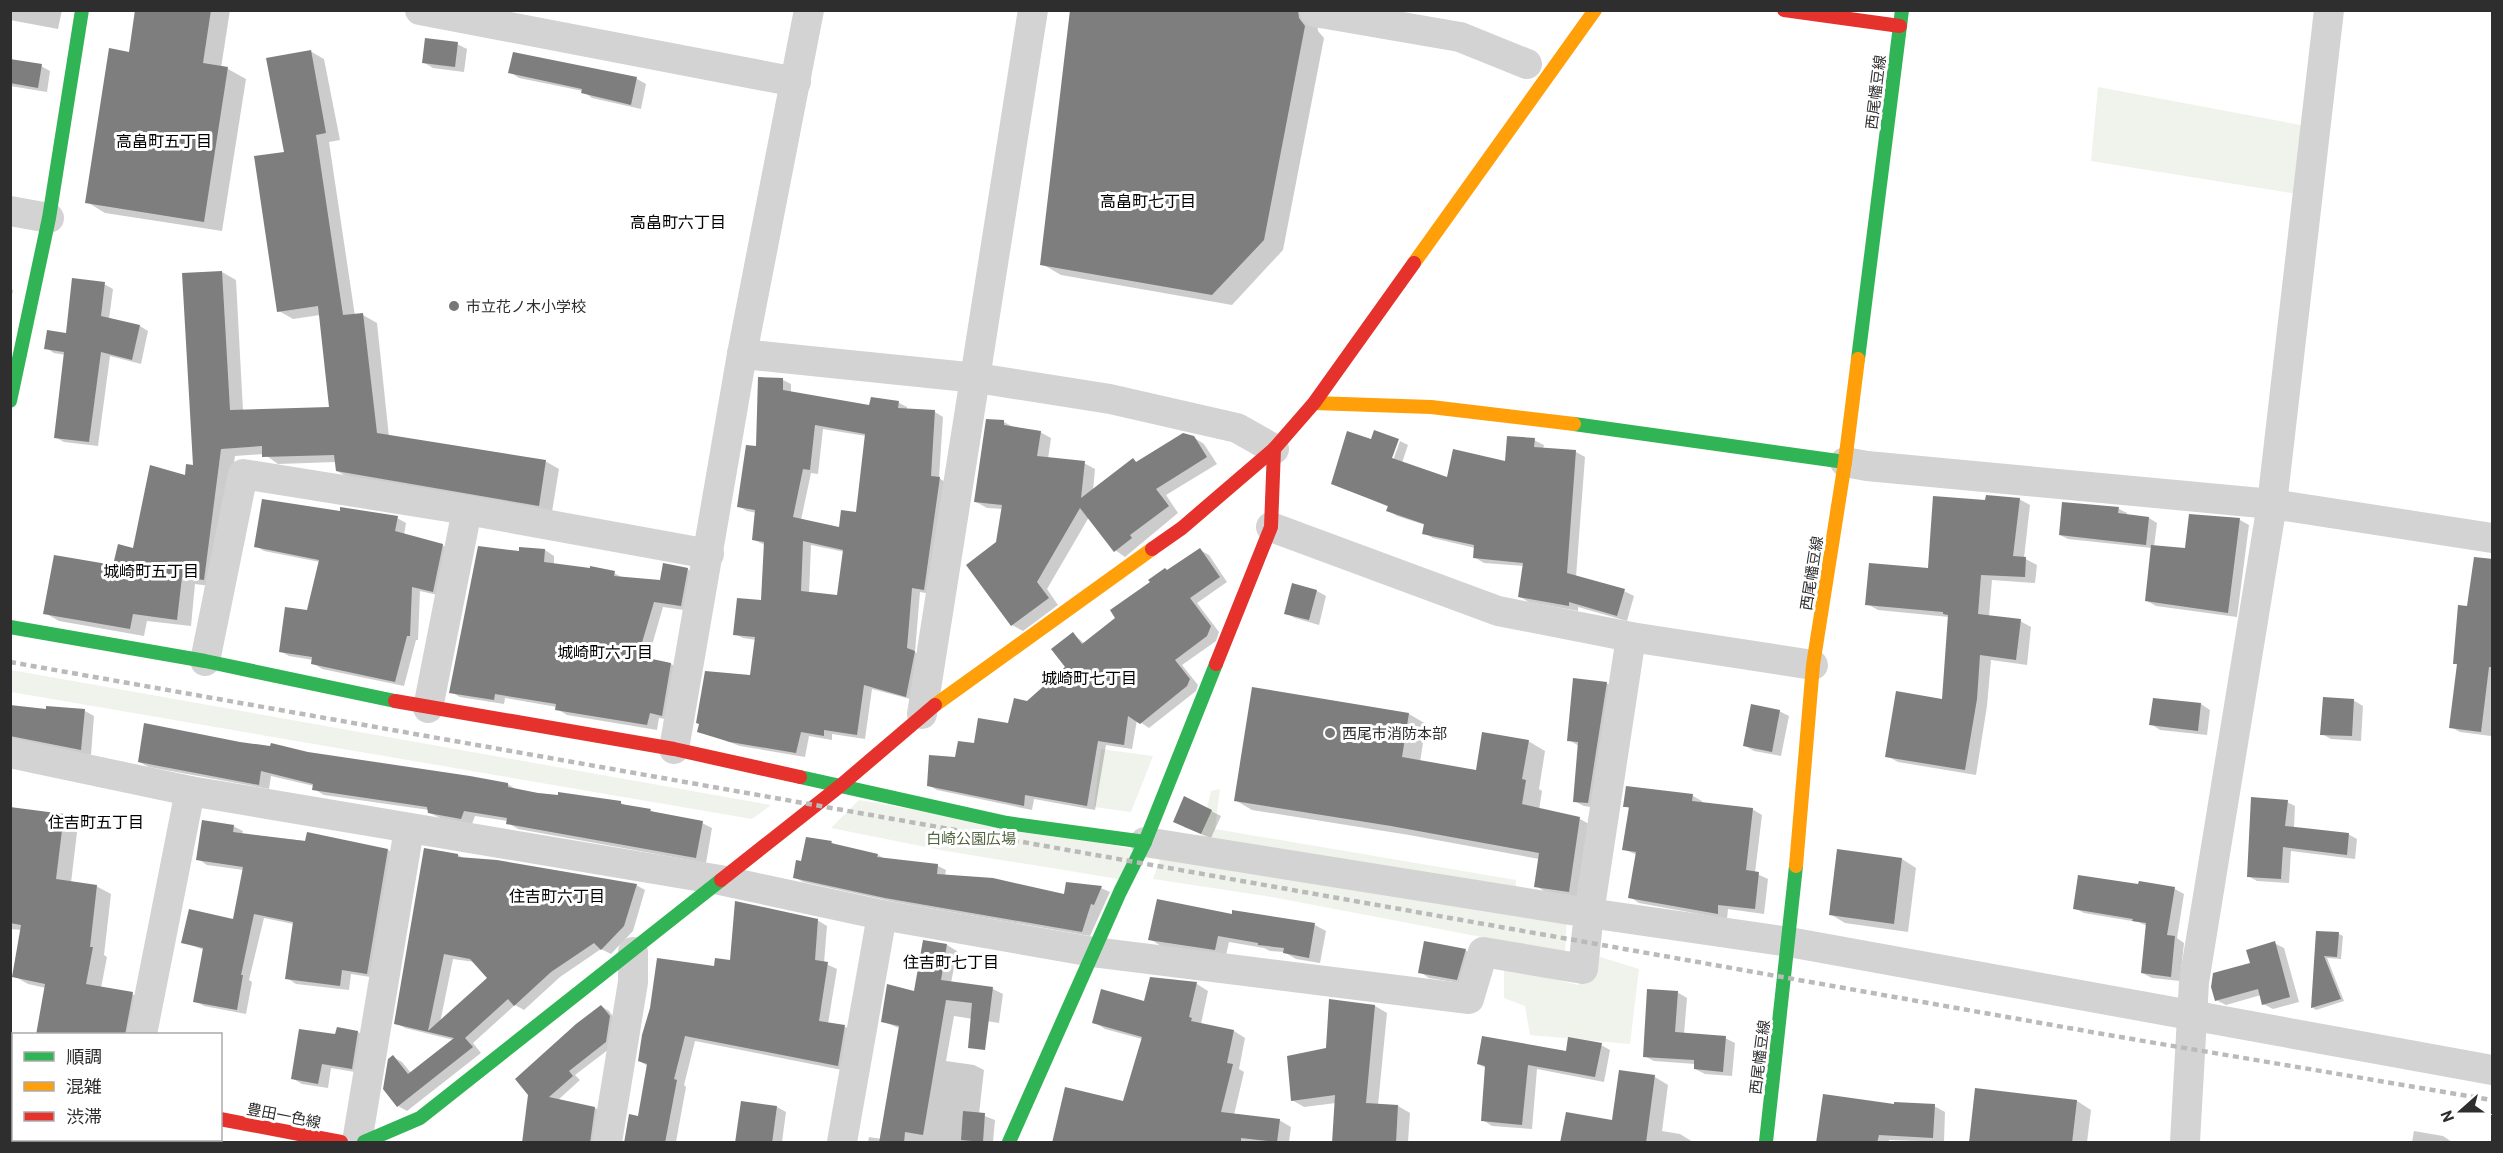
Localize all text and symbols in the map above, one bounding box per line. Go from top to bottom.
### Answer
street label: 西尾幡豆線 [1861,54,1889,130]
district label: 高畠町五丁目 [116,131,212,150]
district label: 高畠町七丁目 [1100,191,1196,210]
district label: 高畠町六丁目 [630,212,726,231]
place label: 市立花ノ木小学校 [466,297,586,315]
marker: 市立花ノ木小学校 [447,299,461,313]
street label: 西尾幡豆線 [1796,535,1826,611]
district label: 城崎町五丁目 [103,561,199,580]
district label: 城崎町六丁目 [557,642,653,661]
district label: 城崎町七丁目 [1041,668,1137,687]
place label: 西尾市消防本部 [1342,724,1447,742]
marker: 西尾市消防本部 [1323,726,1337,740]
district label: 住吉町五丁目 [48,812,144,831]
park label: 白崎公園広場 [926,829,1016,847]
district label: 住吉町六丁目 [509,886,605,905]
district label: 住吉町七丁目 [903,952,999,971]
street label: 西尾幡豆線 [1745,1019,1773,1095]
legend [12,1033,222,1141]
text: 順調 [66,1045,102,1067]
text: 混雑 [66,1075,102,1097]
north arrow [2431,1081,2491,1141]
street label: 豊田一色線 [245,1099,323,1131]
text: 渋滞 [66,1105,102,1127]
text: N [2436,1108,2457,1125]

